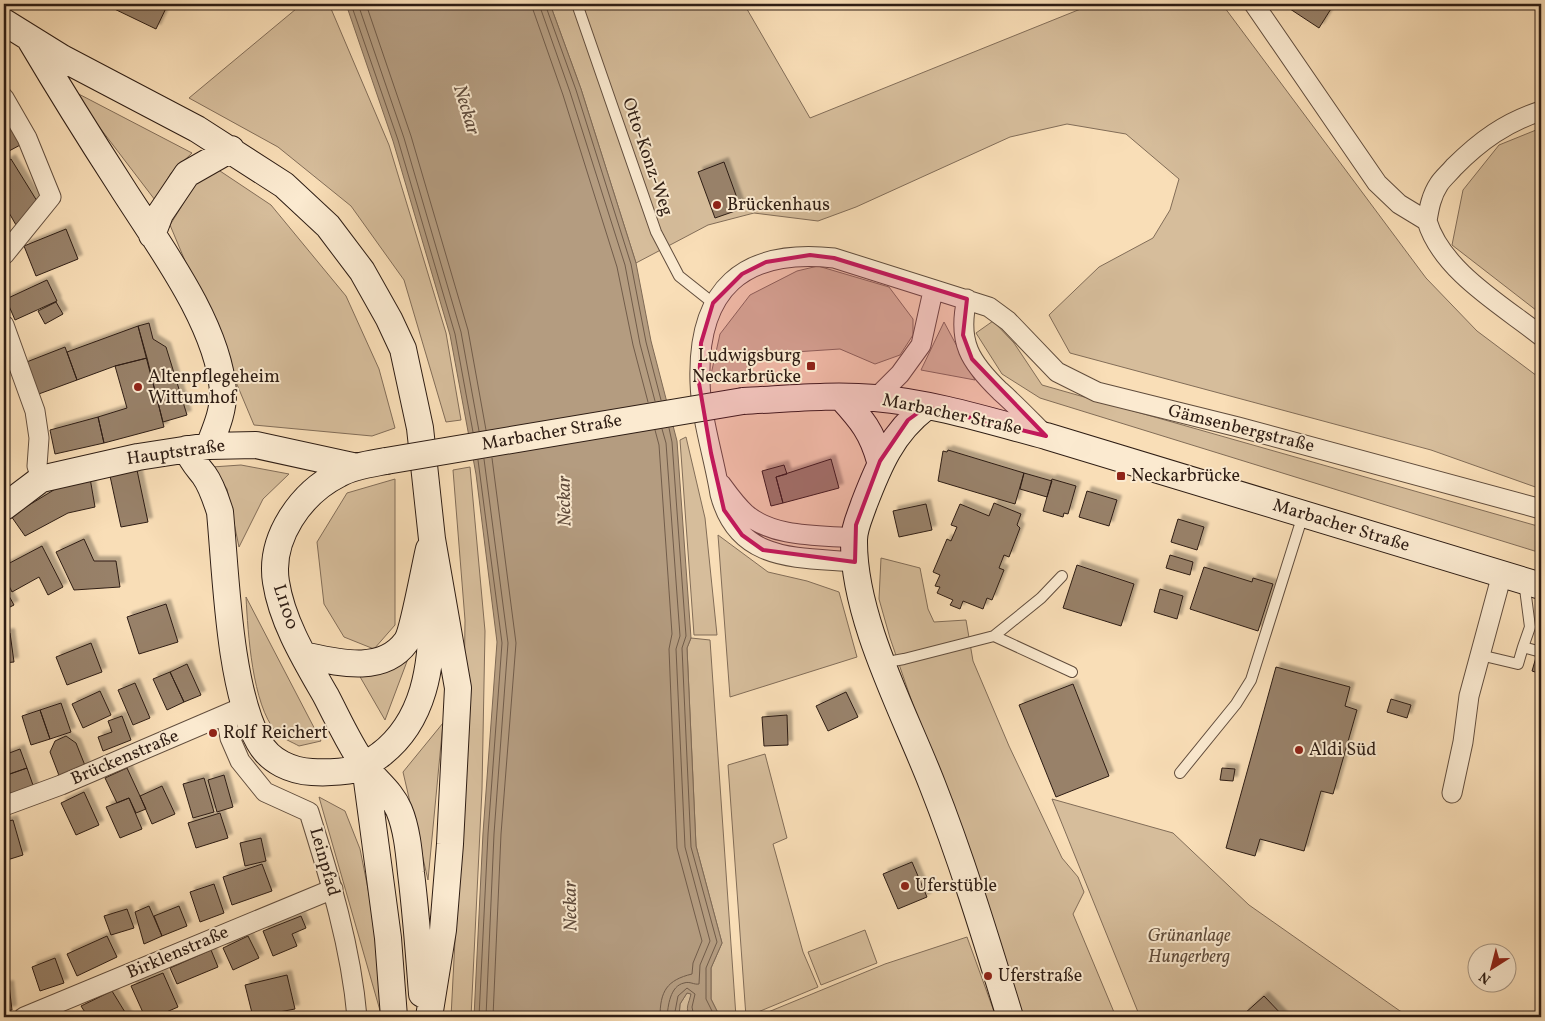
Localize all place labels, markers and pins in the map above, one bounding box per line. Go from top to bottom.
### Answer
place label: Brückenhaus [727,193,830,218]
marker: Brückenhaus [711,199,723,211]
place label: Ludwigsburg Neckarbrücke [692,344,801,390]
marker: Ludwigsburg Neckarbrücke [805,360,817,372]
place label: Altenpflegeheim Wittumhof [148,365,280,411]
marker: Altenpflegeheim Wittumhof [132,381,144,393]
place label: Neckarbrücke [1131,464,1240,489]
marker: Neckarbrücke [1115,470,1127,482]
place label: Rolf Reichert [223,721,328,746]
marker: Rolf Reichert [207,727,219,739]
place label: Aldi Süd [1309,738,1376,763]
marker: Aldi Süd [1293,744,1305,756]
place label: Uferstüble [915,874,997,899]
marker: Uferstüble [899,880,911,892]
place label: Uferstraße [998,964,1082,989]
marker: Uferstraße [982,970,994,982]

